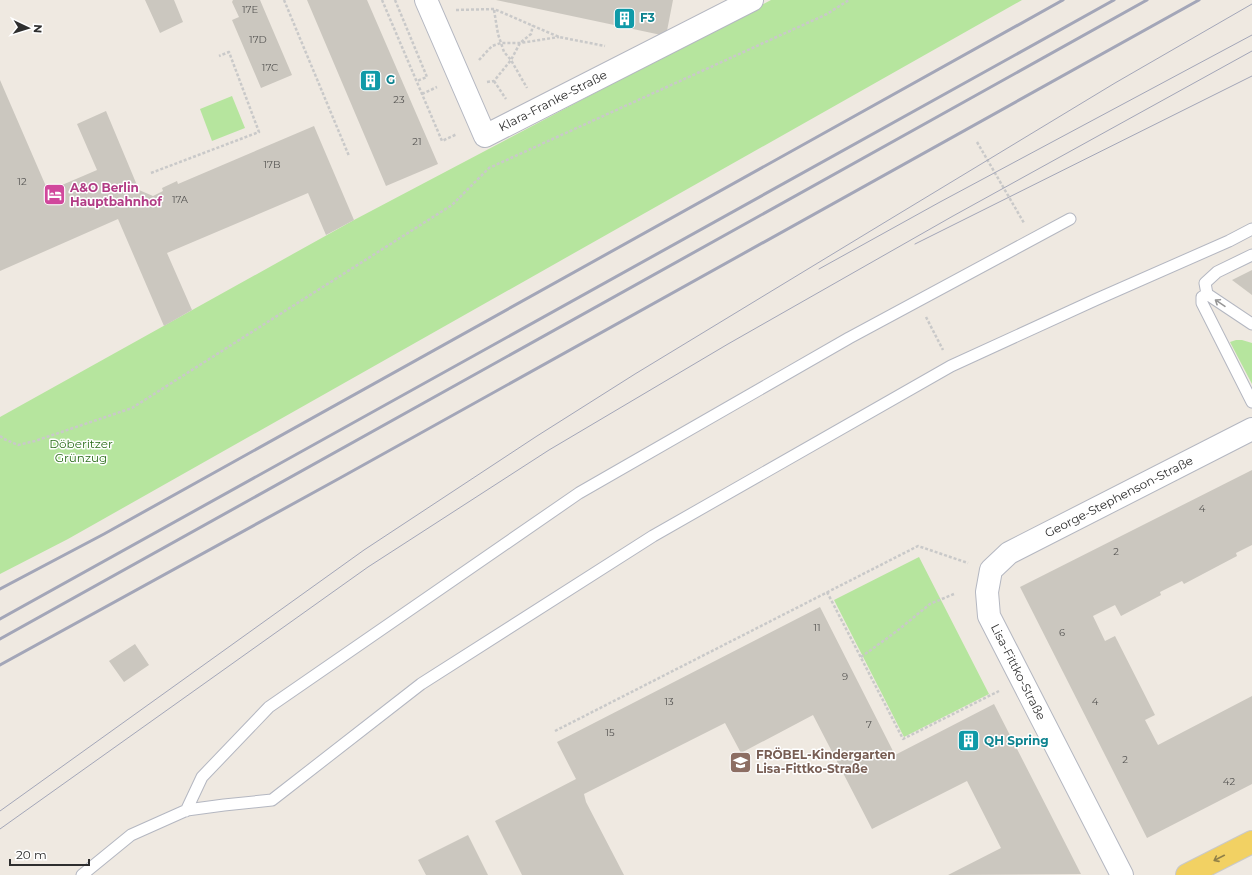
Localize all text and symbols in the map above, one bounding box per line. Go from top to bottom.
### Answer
house number: 17E [242,3,258,16]
building icon: F3 [611,5,637,31]
north arrow [8,8,48,48]
place label: F3 [640,10,655,25]
text: N [31,24,45,34]
house number: 17D [249,33,267,46]
house number: 17C [262,61,278,74]
building icon: G [358,67,384,93]
street label: Klara-Franke-Straße [496,67,609,134]
place label: G [386,72,395,87]
house number: 23 [393,93,405,106]
house number: 21 [412,135,422,148]
house number: 17B [263,158,281,171]
house number: 12 [17,175,27,188]
place label: A&O Berlin Hauptbahnhof [69,180,163,209]
hotel icon: A&O Berlin Hauptbahnhof [41,182,67,208]
house number: 17A [172,193,189,206]
one-way arrow [1214,299,1225,307]
park label: Döberitzer Grünzug [49,436,113,465]
street label: George-Stephenson-Straße [1042,453,1195,541]
house number: 4 [1199,502,1206,515]
house number: 2 [1113,545,1119,558]
house number: 11 [813,621,821,634]
street label: Lisa-Fittko-Straße [988,621,1049,722]
house number: 6 [1059,626,1065,639]
house number: 9 [842,670,848,683]
house number: 13 [664,695,674,708]
house number: 4 [1092,695,1099,708]
house number: 7 [866,718,872,731]
house number: 15 [605,726,615,739]
building icon: QH Spring [955,728,981,754]
place label: QH Spring [984,733,1049,748]
place label: FRÖBEL-Kindergarten Lisa-Fittko-Straße [756,747,896,776]
school or university icon: FRÖBEL-Kindergarten Lisa-Fittko-Straße [728,749,754,775]
house number: 2 [1122,753,1128,766]
house number: 42 [1223,775,1235,788]
scale bar [10,841,89,867]
text: 20 m [16,847,47,862]
one-way arrow [1214,855,1226,863]

